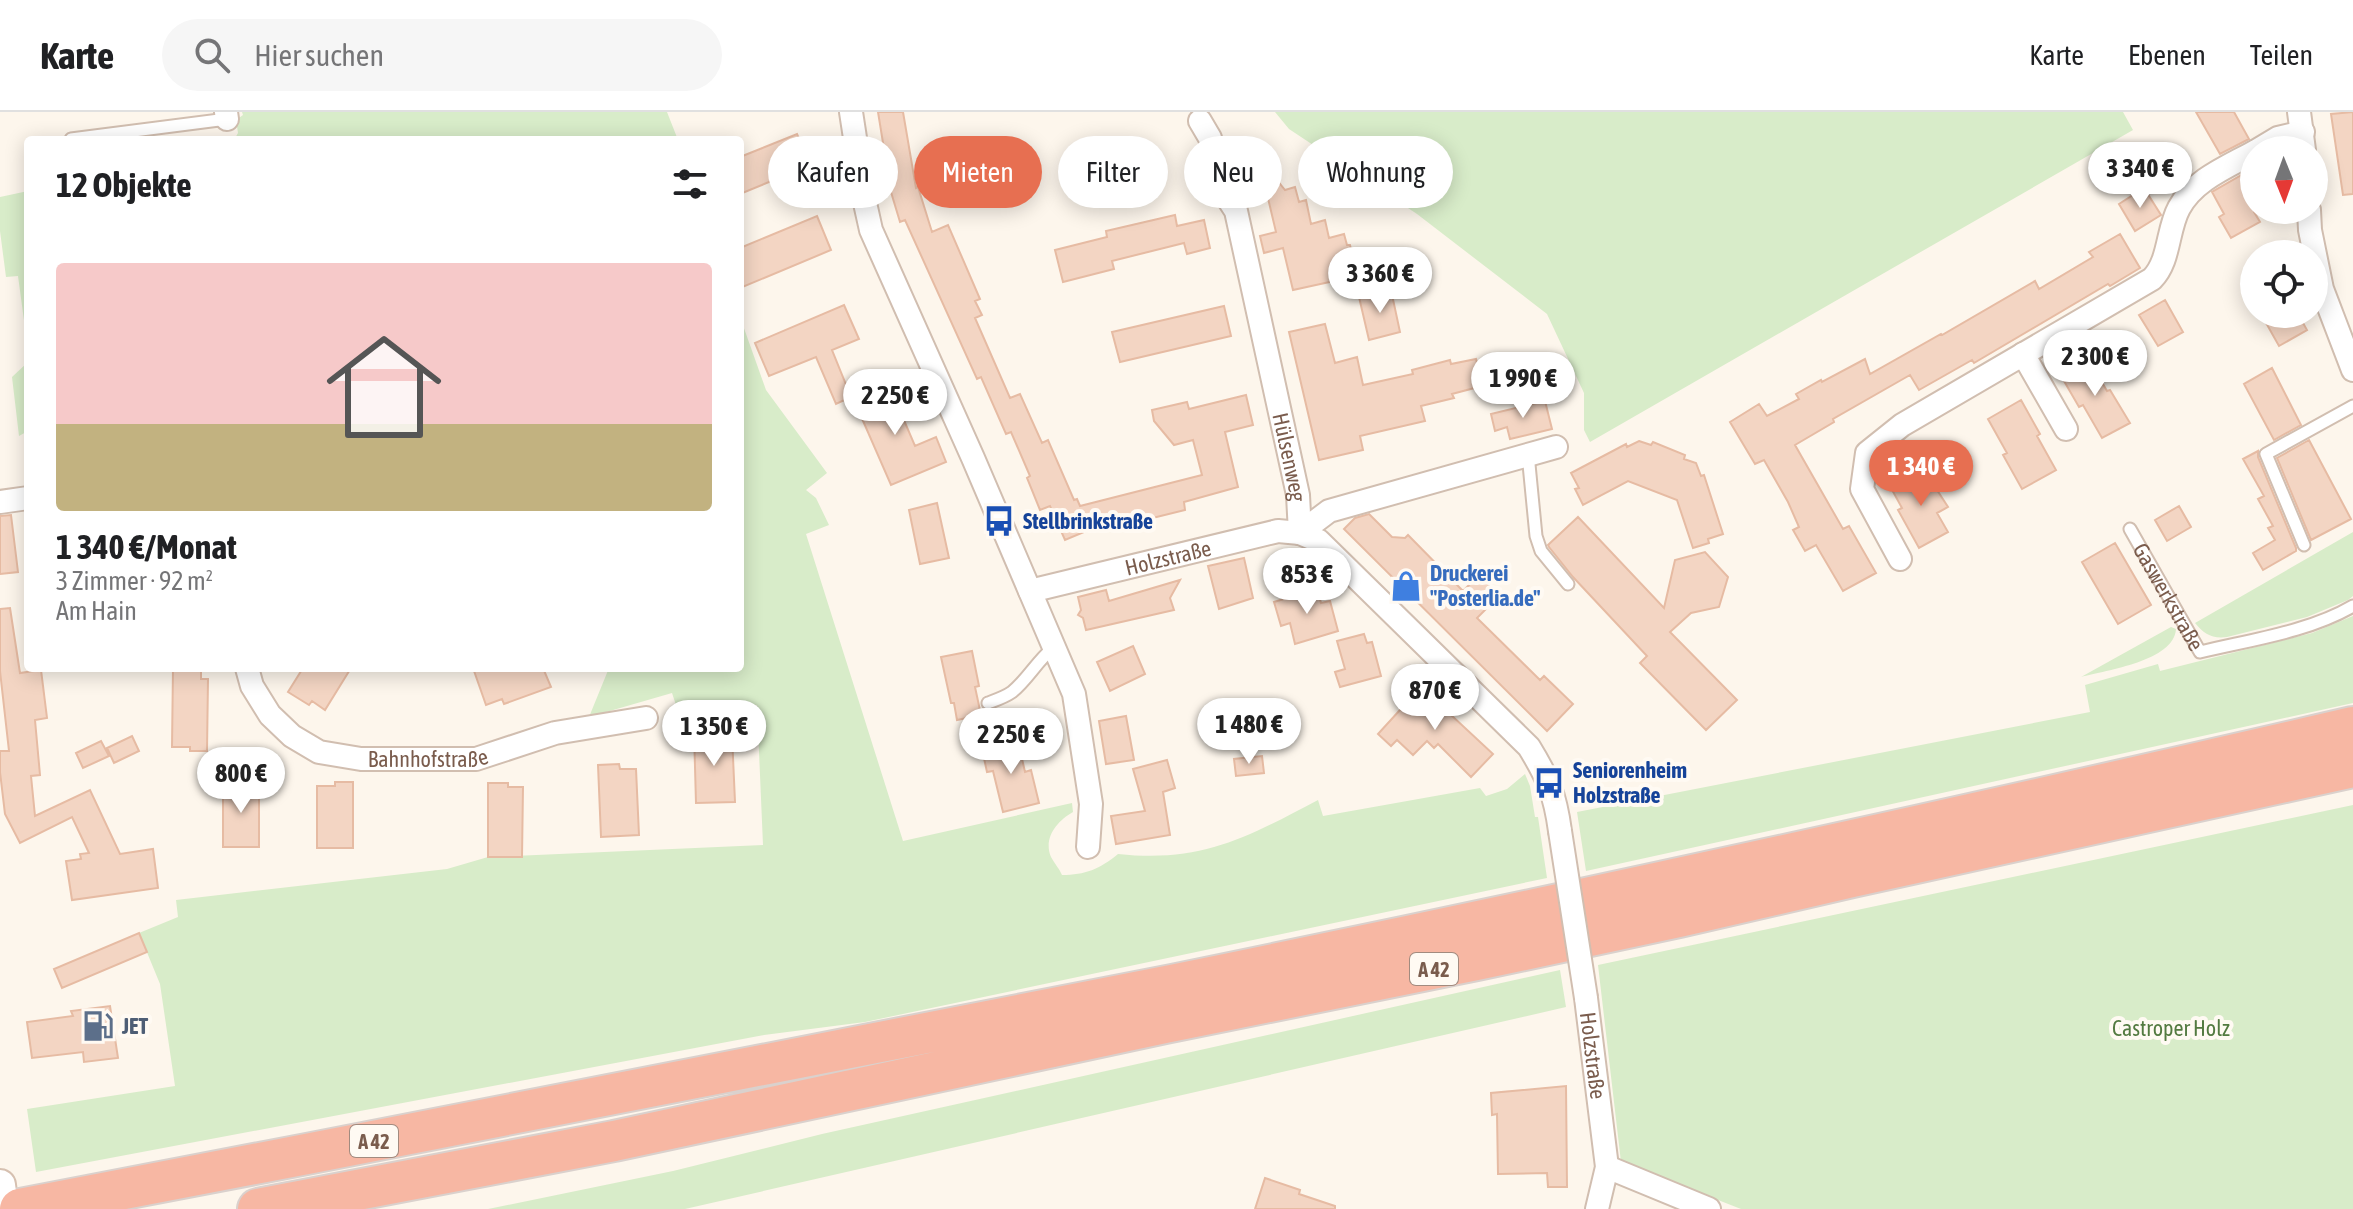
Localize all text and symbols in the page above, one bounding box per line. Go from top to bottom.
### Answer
search box [162,19,722,91]
icon: search [190,33,234,77]
text: Karte [40,34,114,77]
text: Hier suchen [254,38,384,72]
text: Karte [2029,39,2084,71]
text: Ebenen [2128,39,2206,71]
text: Teilen [2250,39,2313,71]
chip: Kaufen [768,136,898,208]
chip: Mieten [914,136,1042,208]
chip: Filter [1058,136,1168,208]
chip: Neu [1184,136,1282,208]
chip: Wohnung [1298,136,1453,208]
north arrow [2240,136,2328,224]
map controls [2240,136,2328,328]
pin: 3 340 € [2066,142,2214,210]
text: 3 340 € [2106,153,2174,183]
icon: filters [668,162,712,206]
text: 12 Objekte [56,165,192,204]
button: locate [2240,240,2328,328]
pin: 3 360 € [1306,247,1454,315]
text: 3 360 € [1346,258,1414,288]
icon: home [312,315,456,459]
pin: 2 300 € [2021,330,2169,398]
text: 2 300 € [2061,341,2129,371]
pin: 1 990 € [1449,352,1597,420]
text: 1 990 € [1489,363,1557,393]
pin: 2 250 € [821,369,969,437]
text: 2 250 € [861,380,929,410]
street label: Hülsenweg [1267,410,1311,502]
pin: 1 340 € [1847,440,1995,508]
text: 1 340 € [1887,451,1955,481]
bus stop icon: Stellbrinkstraße [982,504,1016,538]
place label: Stellbrinkstraße [1023,508,1153,534]
text: 1 340 €/Monat [56,527,237,566]
street label: Holzstraße [1122,535,1214,581]
street label: Gaswerkstraße [2128,538,2209,655]
pin: 853 € [1251,548,1363,616]
text: 853 € [1281,559,1333,589]
place label: Druckerei "Posterlia.de" [1430,560,1540,611]
text: 3 Zimmer · 92 m² [56,566,213,596]
shop icon: Druckerei "Posterlia.de" [1389,569,1423,603]
text: Am Hain [56,596,137,626]
pin: 870 € [1379,664,1491,732]
text: 870 € [1409,675,1461,705]
pin: 1 480 € [1175,698,1323,766]
pin: 1 350 € [640,700,788,768]
pin: 2 250 € [937,708,1085,776]
text: 1 480 € [1215,709,1283,739]
text: 1 350 € [680,711,748,741]
text: 2 250 € [977,719,1045,749]
street label: Bahnhofstraße [368,743,491,772]
pin: 800 € [185,747,297,815]
place label: Seniorenheim Holzstraße [1573,757,1687,808]
text: 800 € [215,758,267,788]
bus stop icon: Seniorenheim Holzstraße [1532,766,1566,800]
road number: A 42 [1410,953,1458,985]
fuel station icon: JET [81,1009,115,1043]
street label: Holzstraße [1575,1010,1611,1101]
place label: JET [121,1013,148,1039]
park label: Castroper Holz [2112,1015,2230,1041]
road number: A 42 [350,1125,398,1157]

